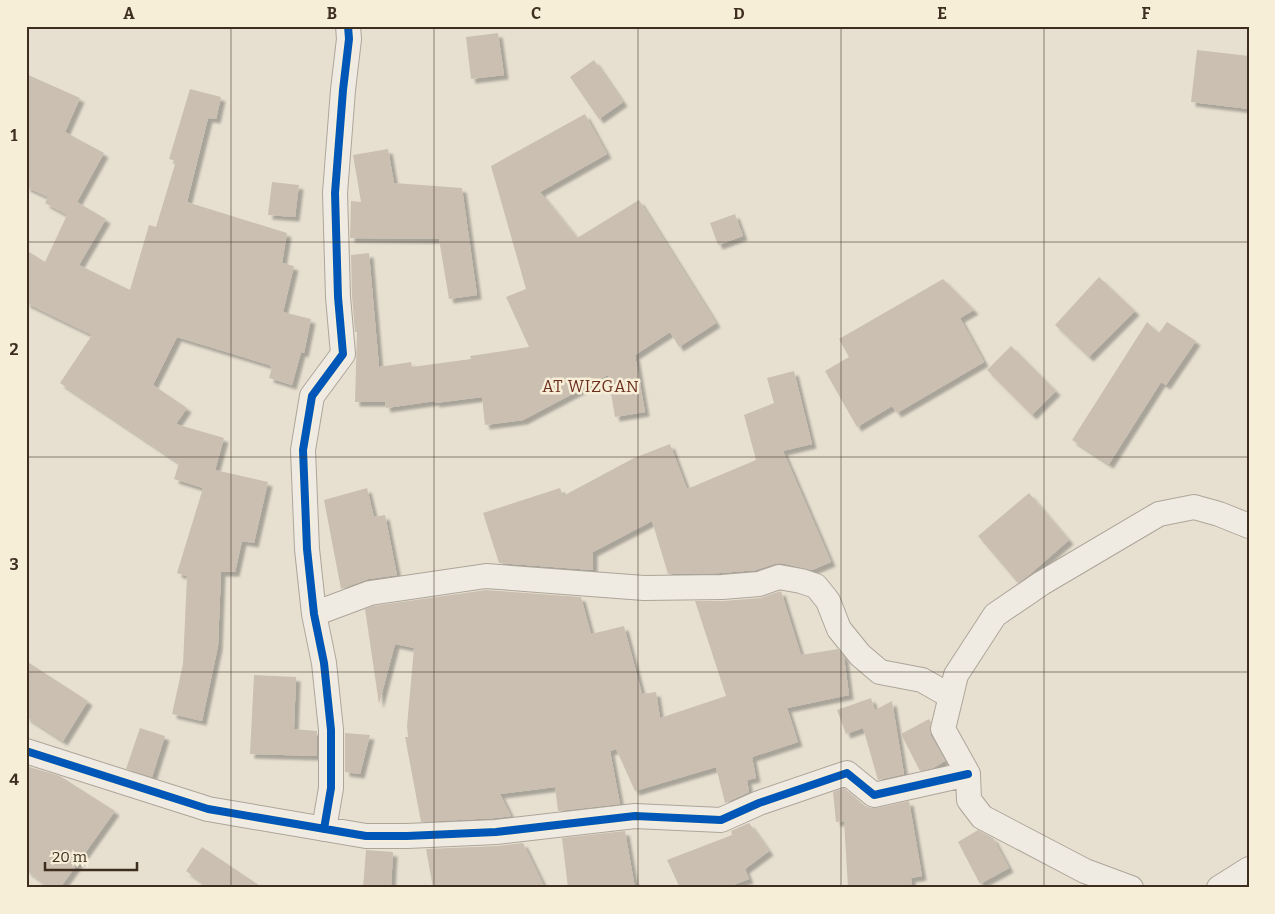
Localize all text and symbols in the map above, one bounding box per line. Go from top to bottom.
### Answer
text: A [123,4,135,23]
text: B [327,4,337,23]
text: C [531,4,541,23]
text: D [733,4,745,23]
text: E [937,4,947,23]
text: F [1142,4,1151,23]
text: 1 [11,126,18,145]
text: 2 [9,340,19,359]
district label: AT WIZGAN [542,377,640,396]
text: 3 [9,555,19,574]
text: 4 [9,770,19,789]
scale bar [45,839,138,871]
text: 20 m [52,848,88,866]

